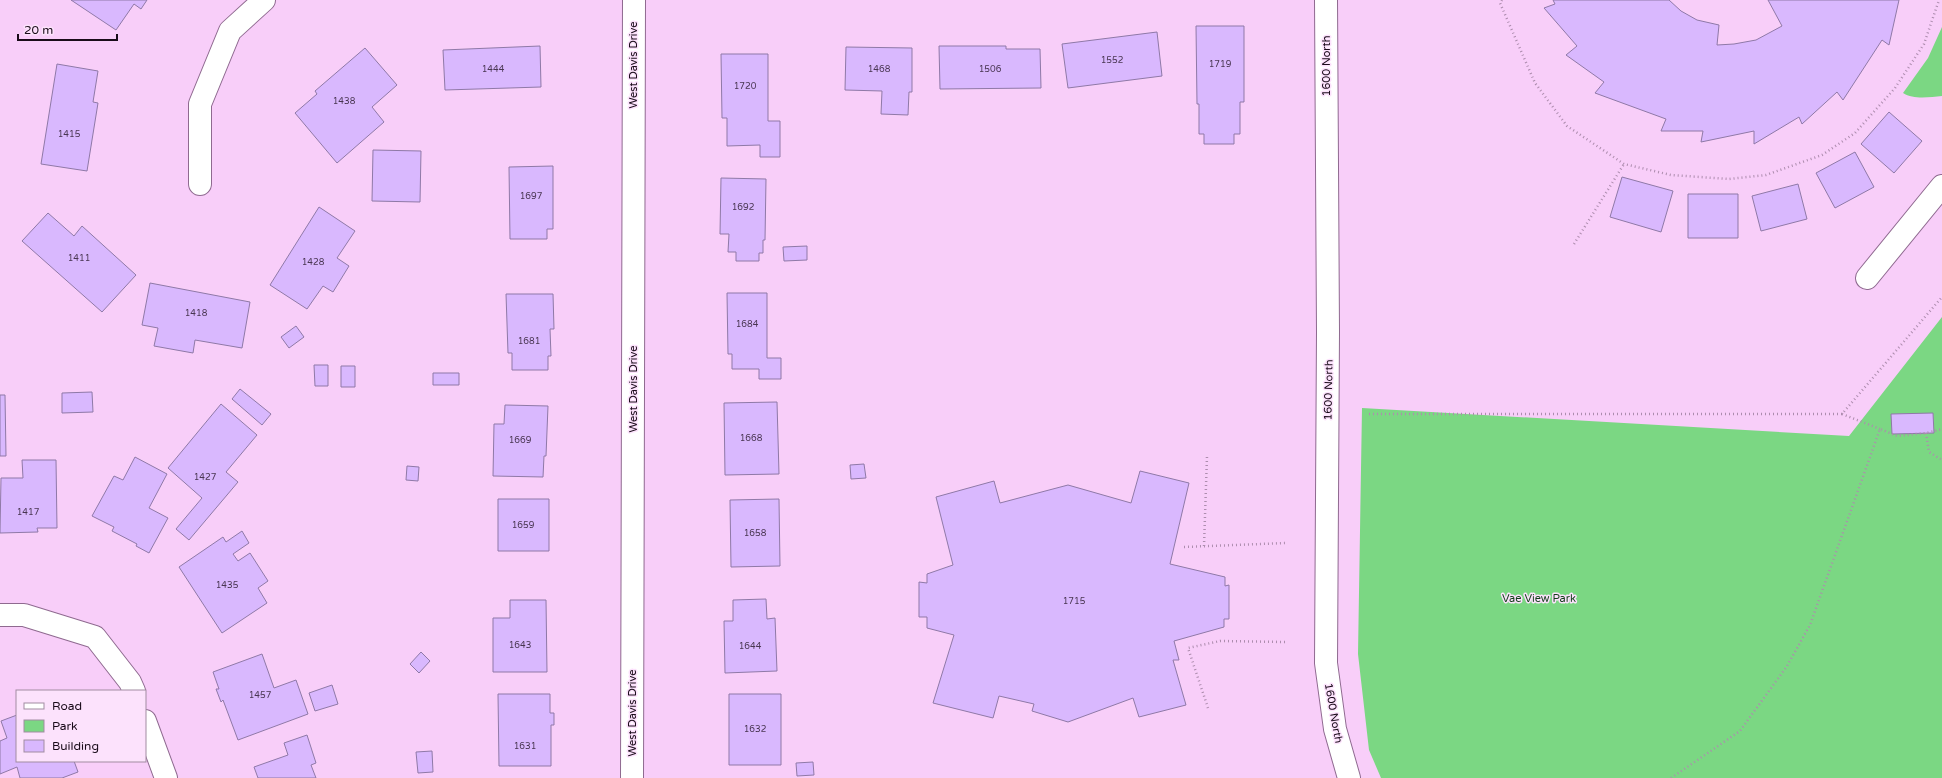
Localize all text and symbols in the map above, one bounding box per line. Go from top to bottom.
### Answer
scale bar [18,16,117,42]
street label: West Davis Drive [627,21,640,109]
text: 20 m [24,23,53,37]
street label: 1600 North [1320,36,1333,96]
house number: 1552 [1101,55,1123,66]
house number: 1719 [1209,59,1232,70]
house number: 1444 [482,64,505,75]
house number: 1468 [868,64,891,75]
house number: 1506 [979,64,1002,75]
house number: 1720 [734,81,757,92]
house number: 1438 [333,96,356,107]
house number: 1415 [58,129,81,140]
house number: 1697 [520,191,543,202]
house number: 1692 [732,202,754,213]
house number: 1411 [68,253,90,264]
house number: 1428 [302,257,325,268]
house number: 1418 [185,308,208,319]
house number: 1684 [736,319,759,330]
house number: 1681 [518,336,540,347]
street label: West Davis Drive [627,345,640,433]
street label: 1600 North [1321,359,1336,421]
house number: 1668 [740,433,763,444]
house number: 1669 [509,435,532,446]
house number: 1427 [194,472,217,483]
house number: 1417 [17,507,40,518]
house number: 1659 [512,520,535,531]
house number: 1658 [744,528,767,539]
house number: 1435 [216,580,239,591]
park label: Vae View Park [1502,592,1576,605]
house number: 1715 [1063,596,1086,607]
house number: 1643 [509,640,531,651]
house number: 1644 [739,641,762,652]
street label: West Davis Drive [626,669,639,757]
street label: 1600 North [1322,682,1345,744]
legend [16,690,146,762]
house number: 1457 [249,690,272,701]
text: Road [52,699,82,713]
text: Park [52,719,78,733]
house number: 1632 [744,724,766,735]
text: Building [52,739,99,753]
house number: 1631 [514,741,536,752]

